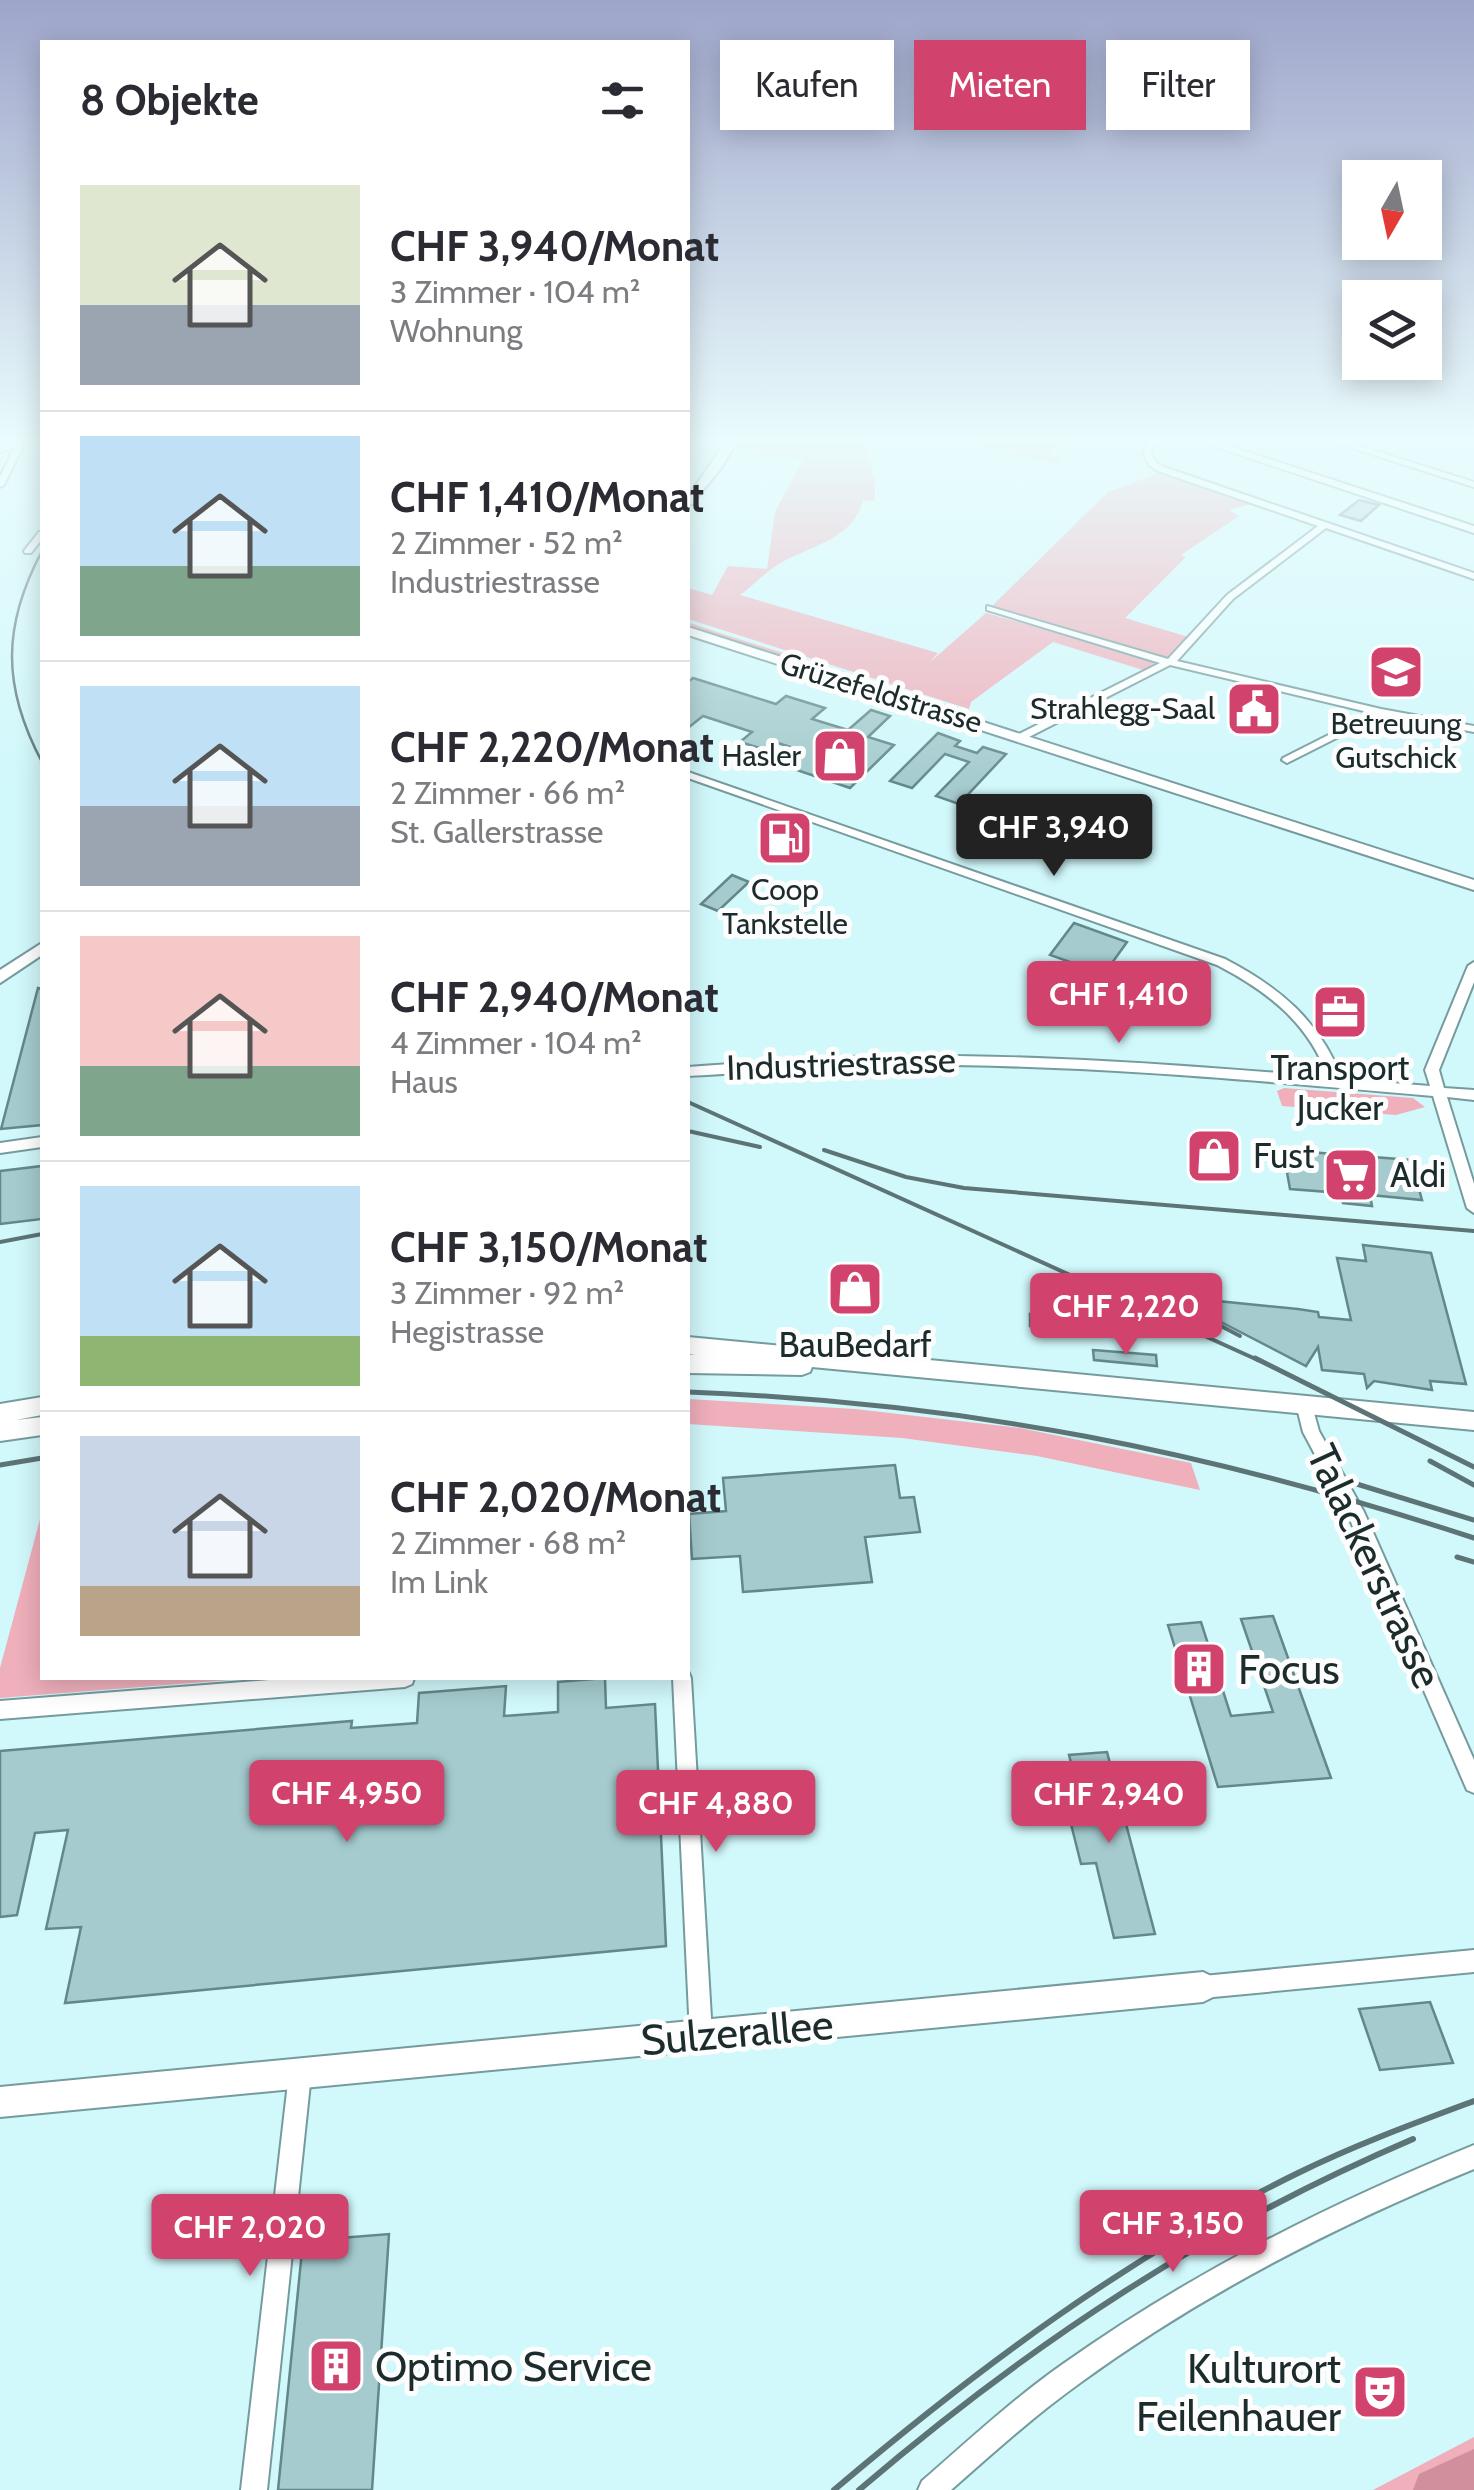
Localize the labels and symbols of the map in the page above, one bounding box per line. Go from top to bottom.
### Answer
north arrow [1342,160,1442,260]
school or university icon: Betreuung Gutschick [1366,642,1426,702]
street label: Grüzefeldstrasse [776,644,987,741]
public building icon: Strahlegg-Saal [1224,679,1284,739]
place label: Strahlegg-Saal [1030,690,1215,727]
place label: Betreuung Gutschick [1331,705,1463,776]
shop icon: Hasler [810,726,870,786]
place label: Hasler [722,737,802,774]
pin: CHF 3,940 [940,794,1168,879]
fuel station icon: Coop Tankstelle [755,808,815,868]
place label: Coop Tankstelle [722,871,848,942]
pin: CHF 1,410 [1005,961,1233,1046]
office icon: Transport Jucker [1310,982,1370,1042]
street label: Industriestrasse [726,1038,956,1089]
place label: Transport Jucker [1271,1046,1410,1129]
shop icon: Fust [1184,1126,1244,1186]
place label: Fust [1253,1134,1315,1177]
supermarket icon: Aldi [1321,1145,1381,1205]
place label: Aldi [1390,1153,1446,1196]
shop icon: BauBedarf [825,1259,885,1319]
pin: CHF 2,220 [1012,1273,1240,1358]
place label: BauBedarf [778,1323,932,1366]
street label: Talackerstrasse [1296,1436,1454,1696]
building icon: Focus [1169,1639,1229,1699]
place label: Focus [1238,1643,1340,1695]
pin: CHF 4,950 [233,1760,461,1845]
pin: CHF 2,940 [995,1761,1223,1846]
pin: CHF 4,880 [602,1770,830,1855]
street label: Sulzerallee [639,1998,835,2066]
pin: CHF 3,150 [1059,2190,1287,2275]
pin: CHF 2,020 [136,2194,364,2279]
building icon: Optimo Service [306,2336,366,2396]
place label: Optimo Service [375,2340,652,2392]
place label: Kulturort Feilenhauer [1136,2342,1342,2442]
theatre icon: Kulturort Feilenhauer [1350,2362,1410,2422]

